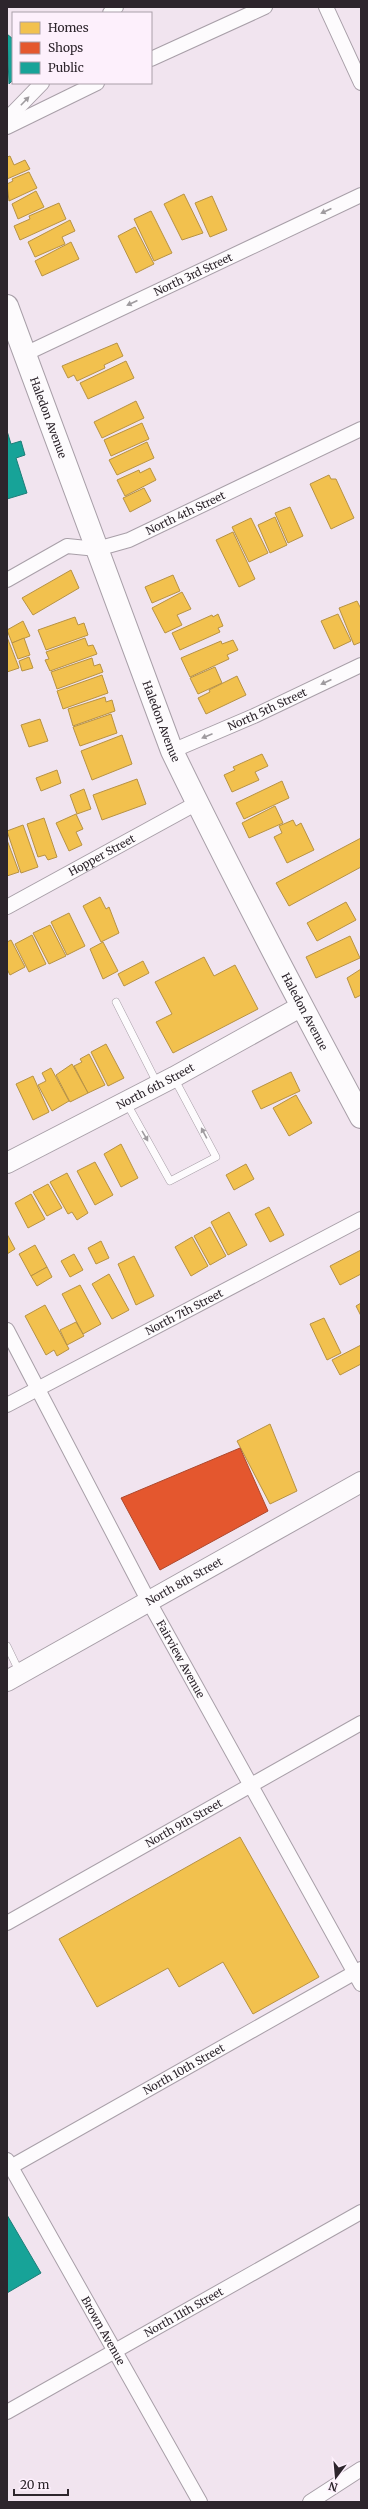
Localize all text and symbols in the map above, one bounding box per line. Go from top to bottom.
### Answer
legend [12,12,152,84]
text: Homes [48,20,89,35]
text: Shops [48,40,83,55]
text: Public [48,60,84,75]
one-way arrow [20,96,29,106]
one-way arrow [320,208,331,214]
street label: North 3rd Street [152,250,235,299]
one-way arrow [127,300,138,306]
street label: Haledon Avenue [27,375,70,460]
street label: North 4th Street [144,488,228,538]
street label: Haledon Avenue [140,679,183,764]
one-way arrow [320,679,331,685]
street label: North 5th Street [226,685,310,733]
one-way arrow [202,733,213,739]
street label: Hopper Street [66,831,138,879]
street label: Haledon Avenue [279,970,331,1053]
street label: North 6th Street [114,1060,197,1112]
one-way arrow [200,1127,207,1139]
one-way arrow [142,1130,149,1142]
street label: North 7th Street [143,1286,226,1338]
street label: North 8th Street [143,1554,226,1609]
street label: Fairview Avenue [153,1617,208,1701]
street label: North 9th Street [143,1795,225,1850]
street label: North 10th Street [141,2040,227,2098]
street label: North 11th Street [142,2284,226,2340]
street label: Brown Avenue [78,2294,128,2368]
north arrow [316,2457,356,2497]
scale bar [14,2471,68,2497]
text: 20 m [20,2477,49,2492]
text: N [327,2479,339,2495]

